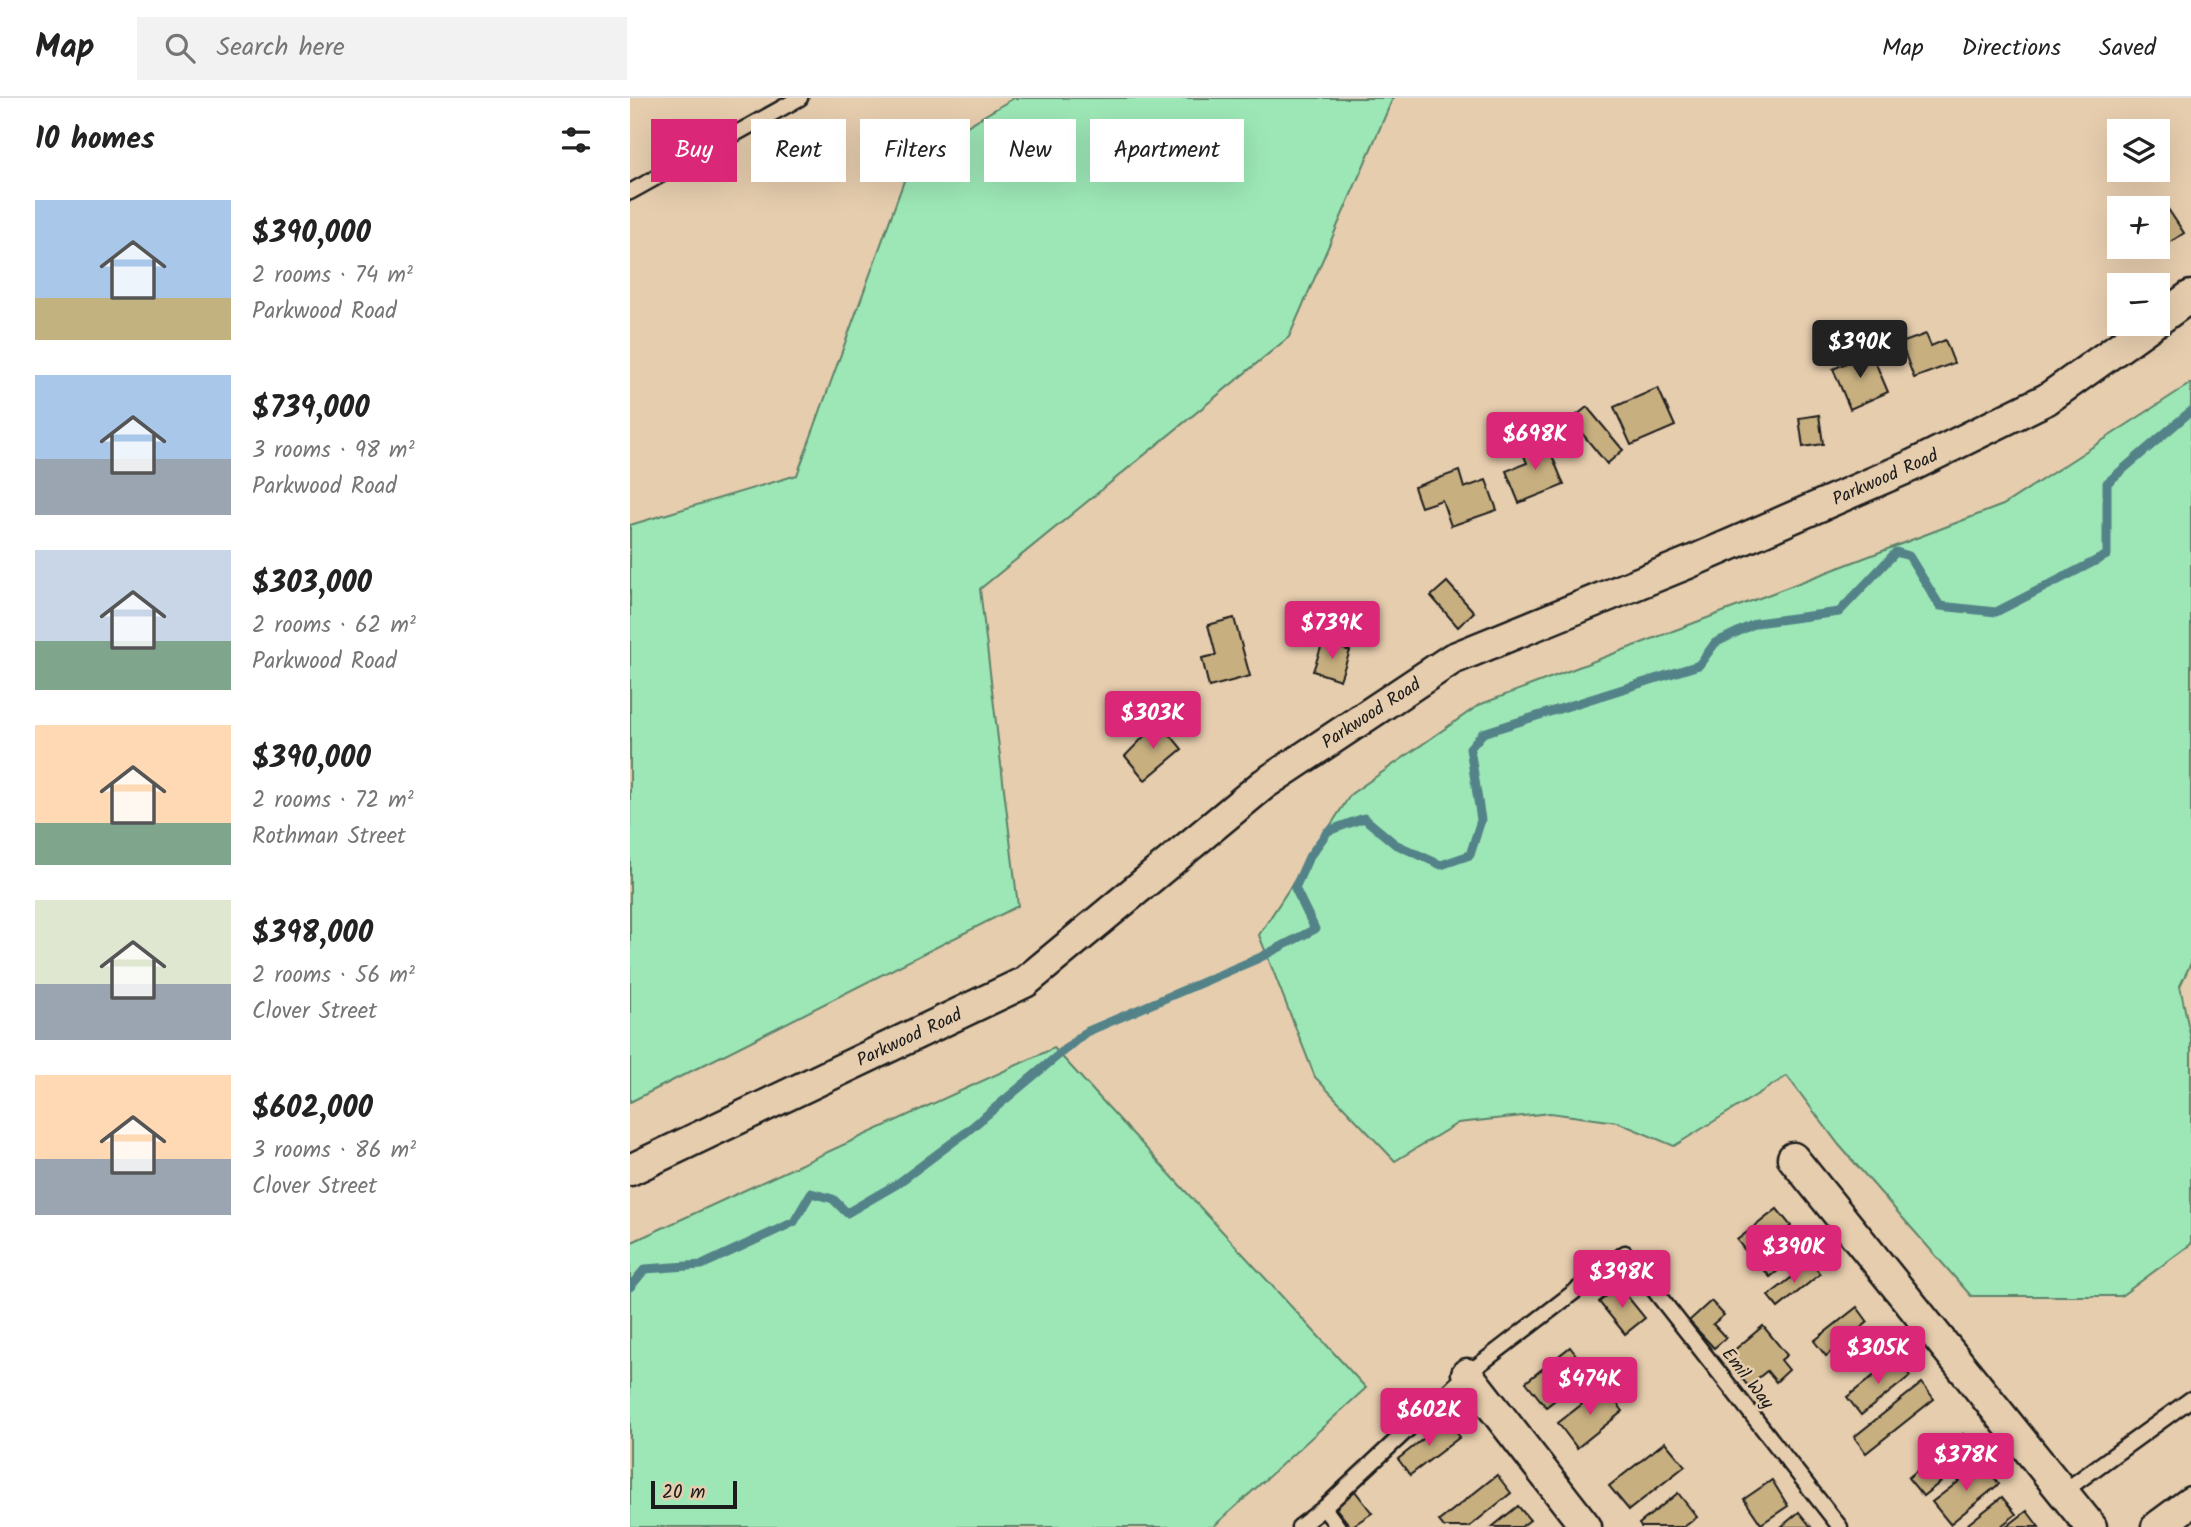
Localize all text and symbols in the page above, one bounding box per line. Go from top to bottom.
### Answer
search box [137,17,627,80]
text: Map [35,22,95,75]
text: Search here [217,27,345,69]
icon: search [161,29,199,67]
text: Map [1882,29,1924,68]
text: Directions [1962,29,2061,68]
text: Saved [2099,29,2156,68]
text: 10 homes [35,116,155,164]
chip: Buy [651,119,737,182]
chip: Rent [751,119,846,182]
chip: Filters [860,119,970,182]
chip: New [984,119,1076,182]
chip: Apartment [1090,119,1244,182]
map controls [2107,119,2170,336]
button: layers [2107,119,2170,182]
icon: filters [557,121,595,159]
button: + [2107,196,2170,259]
text: $390,000 [252,210,371,258]
icon: home [91,228,175,312]
text: 2 rooms · 74 m² [252,258,413,294]
button: − [2107,273,2170,336]
text: Parkwood Road [252,294,397,330]
pin: $390K [1811,320,1909,380]
text: $390K [1828,325,1892,361]
text: $739,000 [252,385,370,433]
icon: home [91,403,175,487]
pin: $698K [1486,412,1584,472]
text: $698K [1502,417,1568,453]
text: 3 rooms · 98 m² [252,433,415,469]
street label: Parkwood Road [1828,442,1944,515]
text: Parkwood Road [252,469,397,505]
text: $303,000 [252,560,372,608]
icon: home [91,578,175,662]
pin: $739K [1283,602,1381,661]
text: $739K [1301,606,1363,642]
text: 2 rooms · 62 m² [252,608,416,644]
text: Parkwood Road [252,644,397,680]
street label: Parkwood Road [1316,671,1428,757]
pin: $303K [1104,692,1202,751]
text: $303K [1121,696,1185,732]
text: $390,000 [252,735,371,783]
icon: home [91,753,175,837]
text: 2 rooms · 72 m² [252,783,414,819]
text: Rothman Street [252,819,406,855]
text: $398,000 [252,910,373,958]
icon: home [91,928,175,1012]
text: 2 rooms · 56 m² [252,958,415,994]
text: Clover Street [252,994,377,1030]
street label: Parkwood Road [852,1001,968,1075]
text: $602,000 [252,1085,373,1133]
icon: home [91,1103,175,1187]
text: 3 rooms · 86 m² [252,1133,416,1169]
text: Clover Street [252,1169,377,1205]
pin: $390K [1745,1226,1843,1285]
text: $390K [1762,1230,1826,1266]
pin: $398K [1573,1250,1671,1310]
text: $398K [1589,1255,1655,1291]
pin: $305K [1829,1326,1927,1386]
text: $305K [1846,1331,1910,1367]
street label: Emil Way [1713,1342,1781,1417]
pin: $474K [1541,1358,1639,1417]
text: $474K [1558,1362,1622,1398]
pin: $602K [1380,1388,1478,1448]
text: $602K [1396,1393,1462,1429]
pin: $378K [1917,1434,2015,1493]
text: $378K [1934,1438,1998,1474]
scale bar [651,1478,737,1510]
text: 20 m [662,1478,705,1508]

